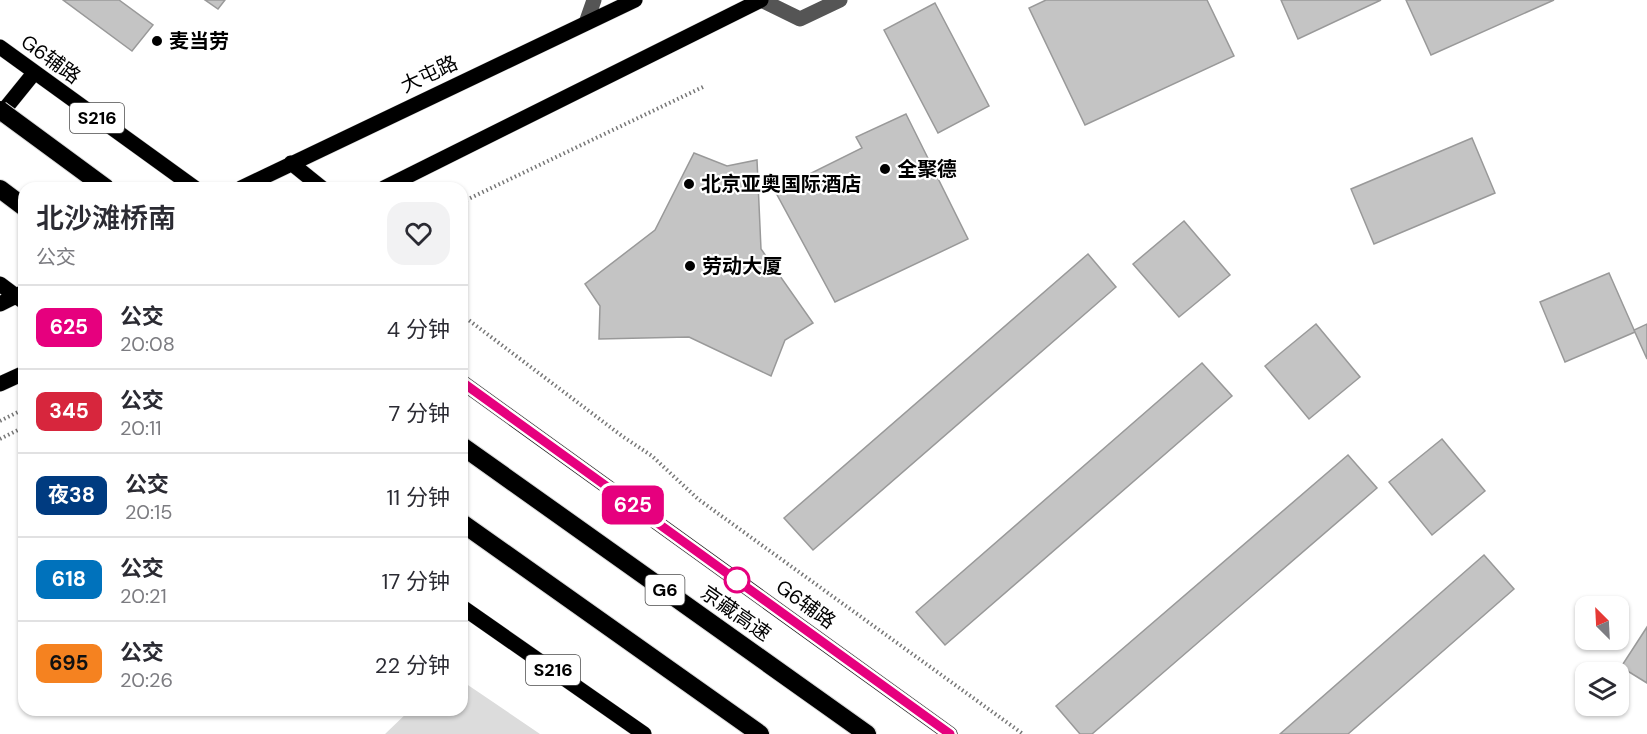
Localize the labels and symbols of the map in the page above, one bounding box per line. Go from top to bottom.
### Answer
place label: 麦当劳 [169,28,229,54]
street label: G6辅路 [16,29,86,89]
marker: 麦当劳 [150,34,164,48]
street label: 大屯路 [396,50,462,98]
road number: S216 [70,103,124,133]
place label: 全聚德 [897,156,957,182]
marker: 全聚德 [878,162,892,176]
place label: 北京亚奥国际酒店 [701,171,861,197]
marker: 北京亚奥国际酒店 [682,177,696,191]
place label: 劳动大厦 [702,253,782,279]
marker: 劳动大厦 [683,259,697,273]
line badge: 625 [598,486,668,524]
unlabelled marker [724,567,750,593]
street label: G6辅路 [771,574,841,634]
road number: G6 [646,575,684,605]
street label: 京藏高速 [696,579,776,647]
north arrow [1575,596,1629,650]
road number: S216 [526,655,580,685]

